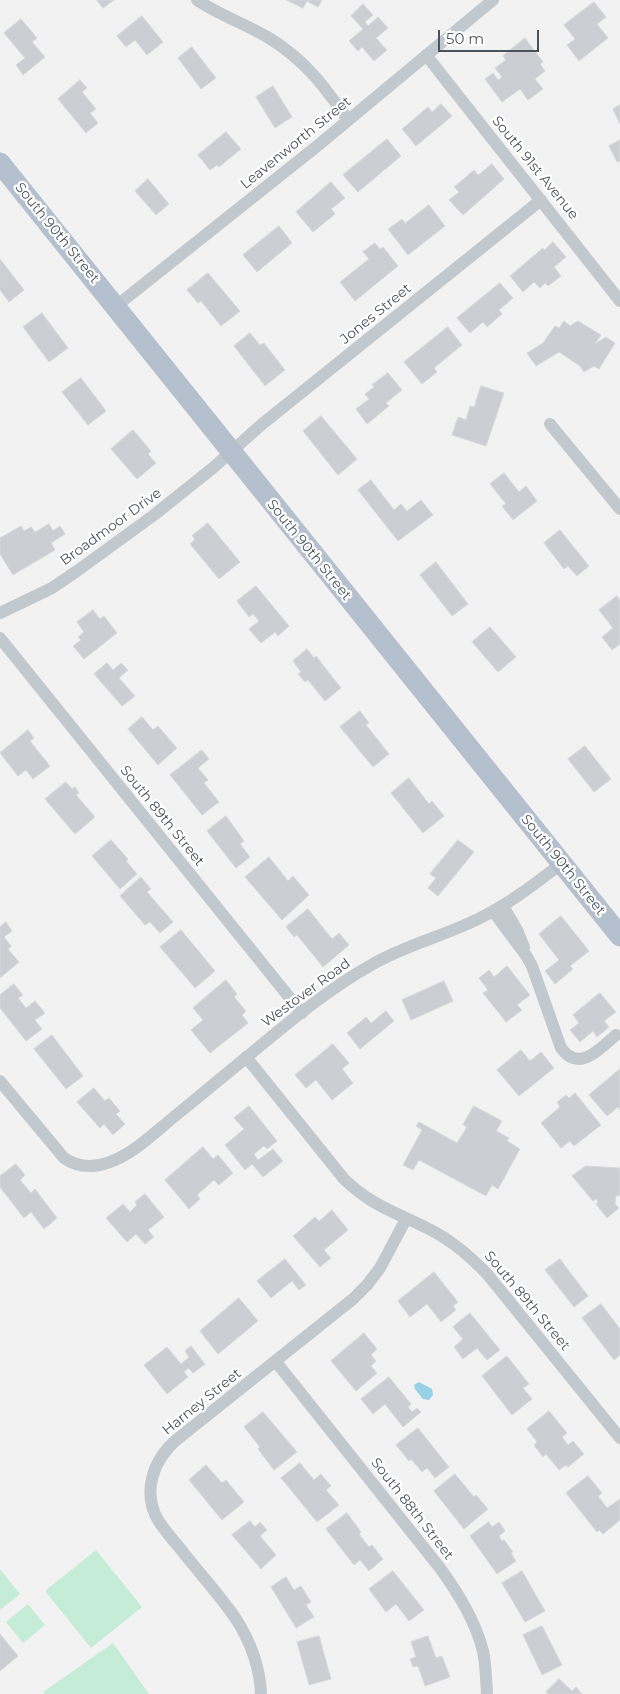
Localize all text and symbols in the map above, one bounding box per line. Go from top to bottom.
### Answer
scale bar [440,20,541,52]
text: 50 m [446,29,484,48]
street label: Leavenworth Street [237,93,355,193]
street label: South 91st Avenue [488,113,582,223]
street label: South 90th Street [11,179,103,287]
street label: Jones Street [337,280,415,348]
street label: Broadmoor Drive [57,485,165,569]
street label: South 90th Street [263,496,355,604]
street label: South 89th Street [116,762,208,870]
street label: South 90th Street [517,811,609,919]
street label: Westover Road [258,955,354,1031]
street label: South 89th Street [481,1248,573,1354]
street label: Harney Street [159,1365,245,1439]
street label: South 88th Street [367,1455,457,1563]

